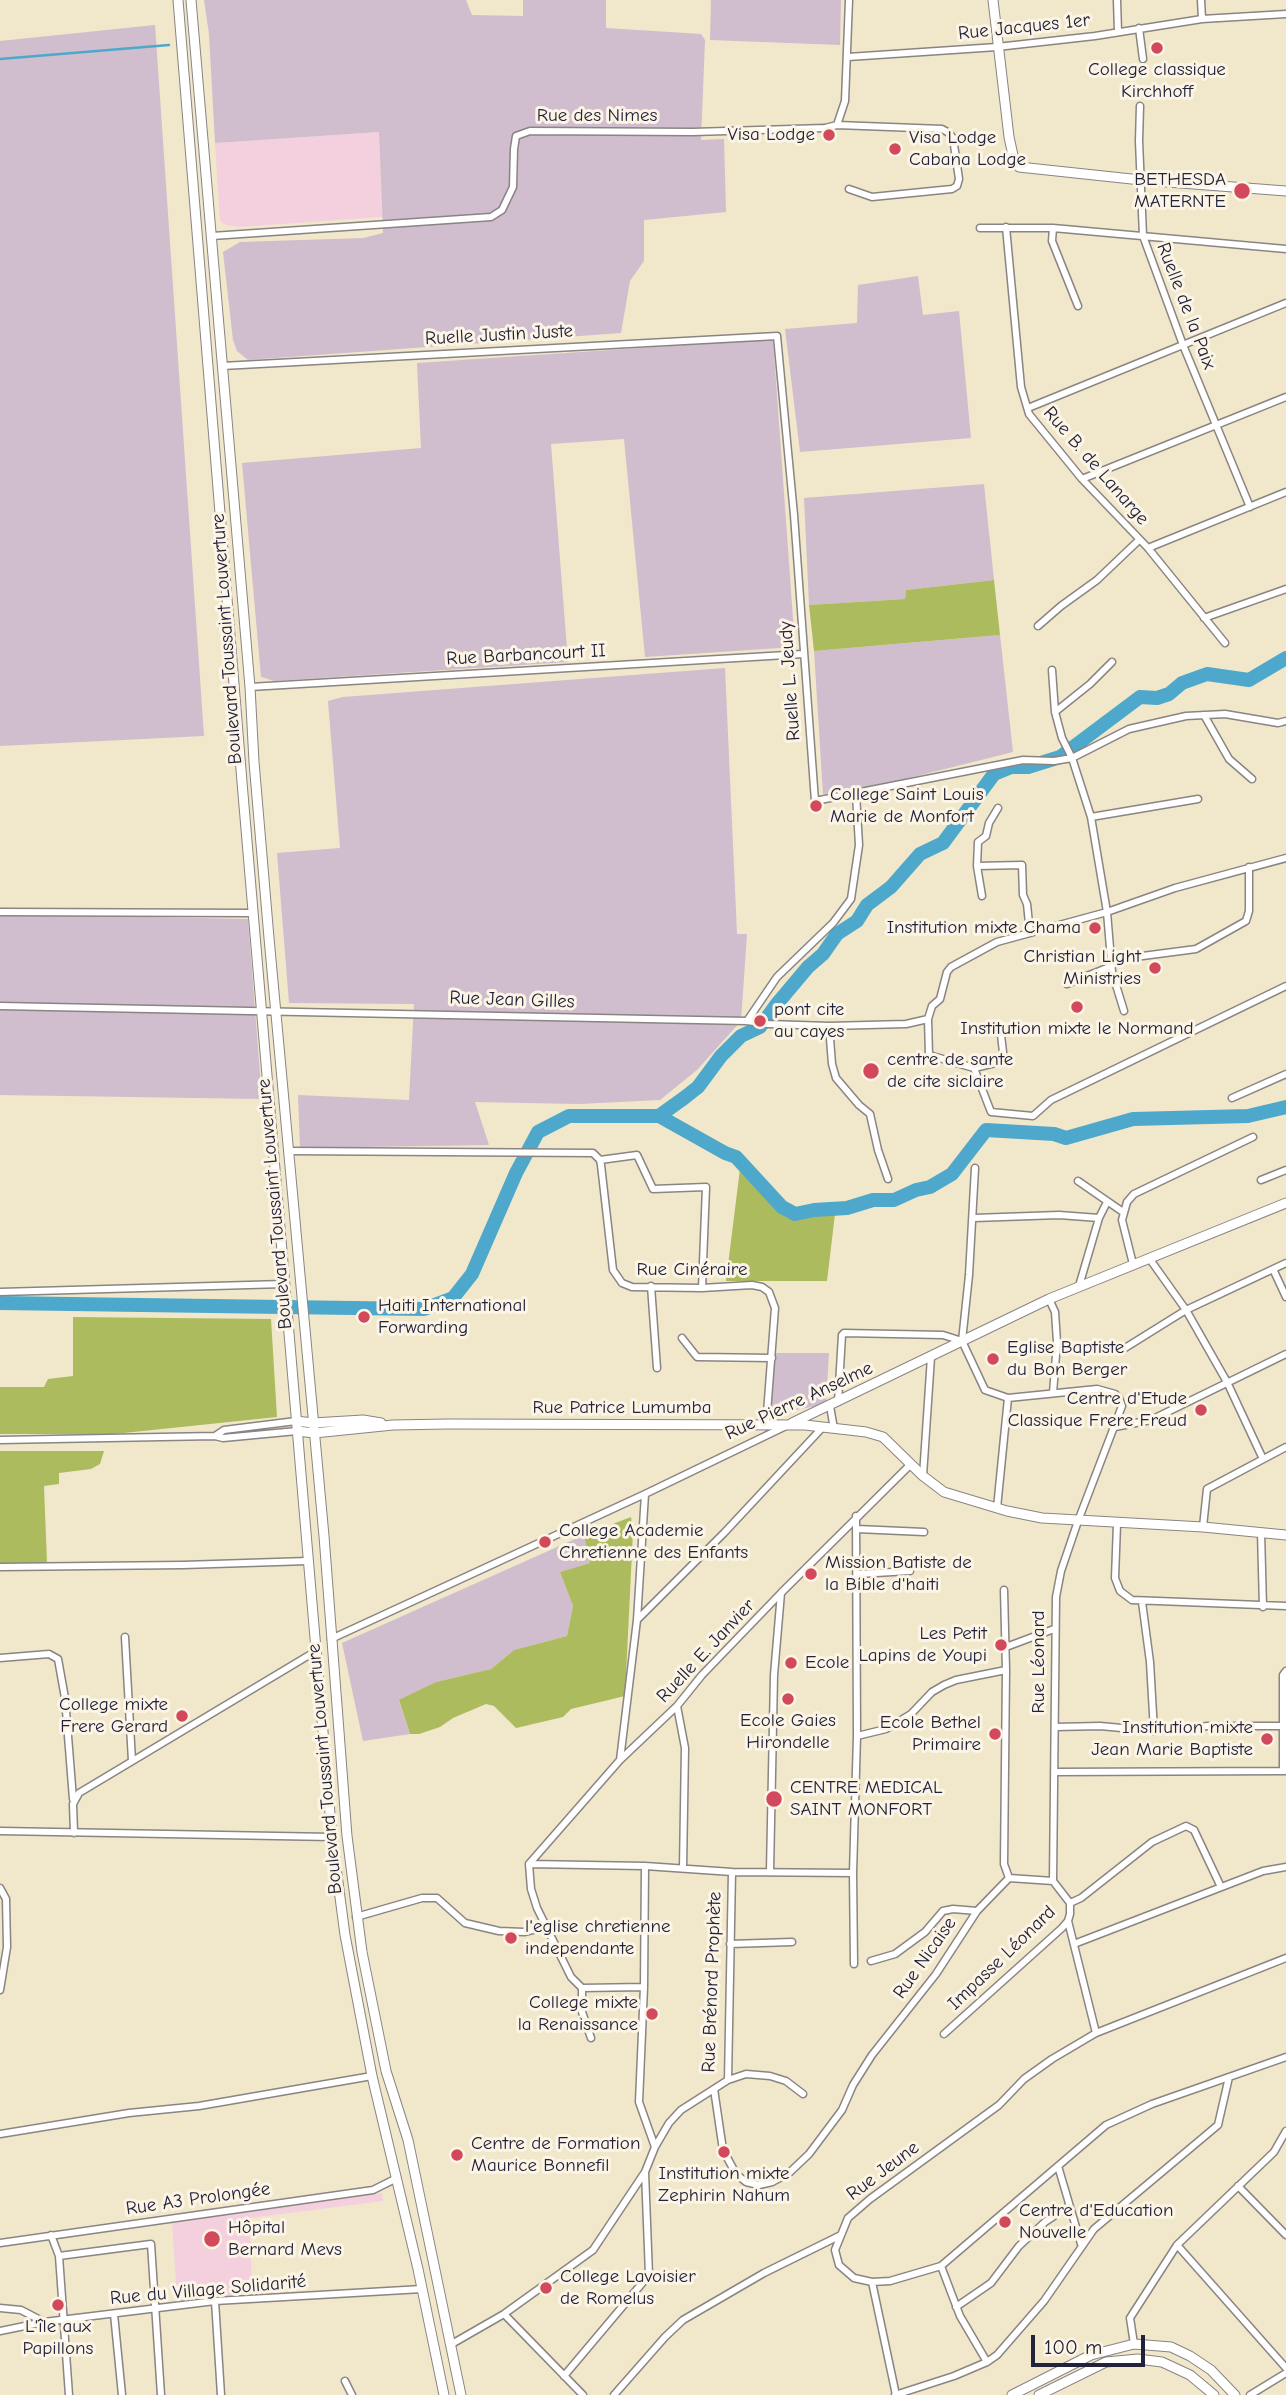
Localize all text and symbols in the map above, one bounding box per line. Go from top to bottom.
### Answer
street label: Rue Jacques 1er [957,9,1091,45]
marker: College classique Kirchhoff [1149,40,1165,56]
place label: College classique Kirchhoff [1088,59,1226,103]
street label: Rue des Nimes [537,105,657,127]
place label: Visa Lodge [728,124,815,146]
marker: Visa Lodge [821,127,837,143]
place label: Visa Lodge Cabana Lodge [909,127,1026,171]
marker: Visa Lodge Cabana Lodge [887,141,903,157]
place label: BETHESDA MATERNTE [1134,169,1226,213]
marker: BETHESDA MATERNTE [1232,181,1252,201]
street label: Ruelle de la Paix [1151,239,1221,373]
street label: Ruelle Justin Juste [424,320,574,350]
street label: Rue B. de Lanarge [1038,402,1154,530]
street label: Boulevard Toussaint Louverture [207,513,247,765]
street label: Ruelle L. Jeudy [774,620,806,742]
street label: Rue Barbancourt II [446,639,606,671]
place label: College Saint Louis Marie de Monfort [830,784,984,828]
marker: College Saint Louis Marie de Monfort [808,798,824,814]
place label: Institution mixte Chama [887,917,1081,939]
marker: Institution mixte Chama [1087,920,1103,936]
place label: Christian Light Ministries [1023,946,1141,990]
marker: Christian Light Ministries [1147,960,1163,976]
street label: Rue Jean Gilles [449,986,575,1014]
place label: pont cite au cayes [774,999,844,1043]
marker: Institution mixte le Normand [1069,999,1085,1015]
marker: pont cite au cayes [752,1013,768,1029]
place label: Institution mixte le Normand [960,1018,1194,1040]
place label: centre de sante de cite siclaire [887,1049,1013,1093]
marker: centre de sante de cite siclaire [861,1061,881,1081]
street label: Boulevard Toussaint Louverture [253,1078,297,1330]
street label: Rue Cinéraire [637,1259,747,1281]
place label: Haiti International Forwarding [378,1295,526,1339]
marker: Haiti International Forwarding [356,1309,372,1325]
place label: Eglise Baptiste du Bon Berger [1007,1337,1127,1381]
marker: Eglise Baptiste du Bon Berger [985,1351,1001,1367]
street label: Rue Pierre Anselme [722,1357,876,1445]
place label: Centre d'Etude Classique Frere Freud [1008,1388,1187,1432]
street label: Rue Patrice Lumumba [533,1397,711,1419]
marker: Centre d'Etude Classique Frere Freud [1193,1402,1209,1418]
place label: College Academie Chretienne des Enfants [559,1520,748,1564]
marker: College Academie Chretienne des Enfants [537,1534,553,1550]
place label: Mission Batiste de la Bible d'haiti [825,1552,972,1596]
marker: Mission Batiste de la Bible d'haiti [803,1566,819,1582]
street label: Ruelle E. Janvier [652,1594,760,1708]
street label: Rue Léonard [1028,1611,1050,1713]
place label: Les Petit Lapins de Youpi [859,1623,987,1667]
marker: Les Petit Lapins de Youpi [993,1637,1009,1653]
street label: Boulevard Toussaint Louverture [303,1643,347,1895]
place label: Ecole [805,1652,849,1674]
marker: Ecole [783,1655,799,1671]
marker: Ecole Gaies Hirondelle [780,1691,796,1707]
place label: College mixte Frere Gerard [59,1694,168,1738]
marker: College mixte Frere Gerard [174,1708,190,1724]
place label: Ecole Gaies Hirondelle [740,1710,836,1754]
place label: Ecole Bethel Primaire [880,1712,981,1756]
place label: Institution mixte Jean Marie Baptiste [1091,1717,1253,1761]
marker: Ecole Bethel Primaire [987,1726,1003,1742]
marker: Institution mixte Jean Marie Baptiste [1259,1731,1275,1747]
place label: CENTRE MEDICAL SAINT MONFORT [790,1777,943,1821]
marker: CENTRE MEDICAL SAINT MONFORT [764,1789,784,1809]
street label: Rue Brénord Prophète [697,1891,727,2073]
street label: Impasse Léonard [943,1901,1061,2015]
street label: Rue Nicaise [889,1913,961,2003]
place label: l'eglise chretienne independante [525,1916,671,1960]
marker: l'eglise chretienne independante [503,1930,519,1946]
place label: College mixte la Renaissance [518,1992,638,2036]
marker: College mixte la Renaissance [644,2006,660,2022]
place label: Centre de Formation Maurice Bonnefil [471,2133,640,2177]
street label: Rue Jeune [842,2136,924,2206]
marker: Institution mixte Zephirin Nahum [716,2144,732,2160]
marker: Centre de Formation Maurice Bonnefil [449,2147,465,2163]
place label: Institution mixte Zephirin Nahum [658,2163,790,2207]
street label: Rue A3 Prolongée [124,2178,272,2220]
place label: Centre d'Education Nouvelle [1019,2200,1173,2244]
marker: Centre d'Education Nouvelle [997,2214,1013,2230]
place label: Hôpital Bernard Mevs [228,2217,342,2261]
marker: Hôpital Bernard Mevs [202,2229,222,2249]
place label: College Lavoisier de Romelus [560,2266,696,2310]
street label: Rue du Village Solidarité [109,2270,307,2310]
marker: College Lavoisier de Romelus [538,2280,554,2296]
marker: L'île aux Papillons [50,2297,66,2313]
place label: L'île aux Papillons [23,2316,93,2360]
scale bar [1034,2322,1148,2366]
text: 100 m [1044,2335,1102,2359]

